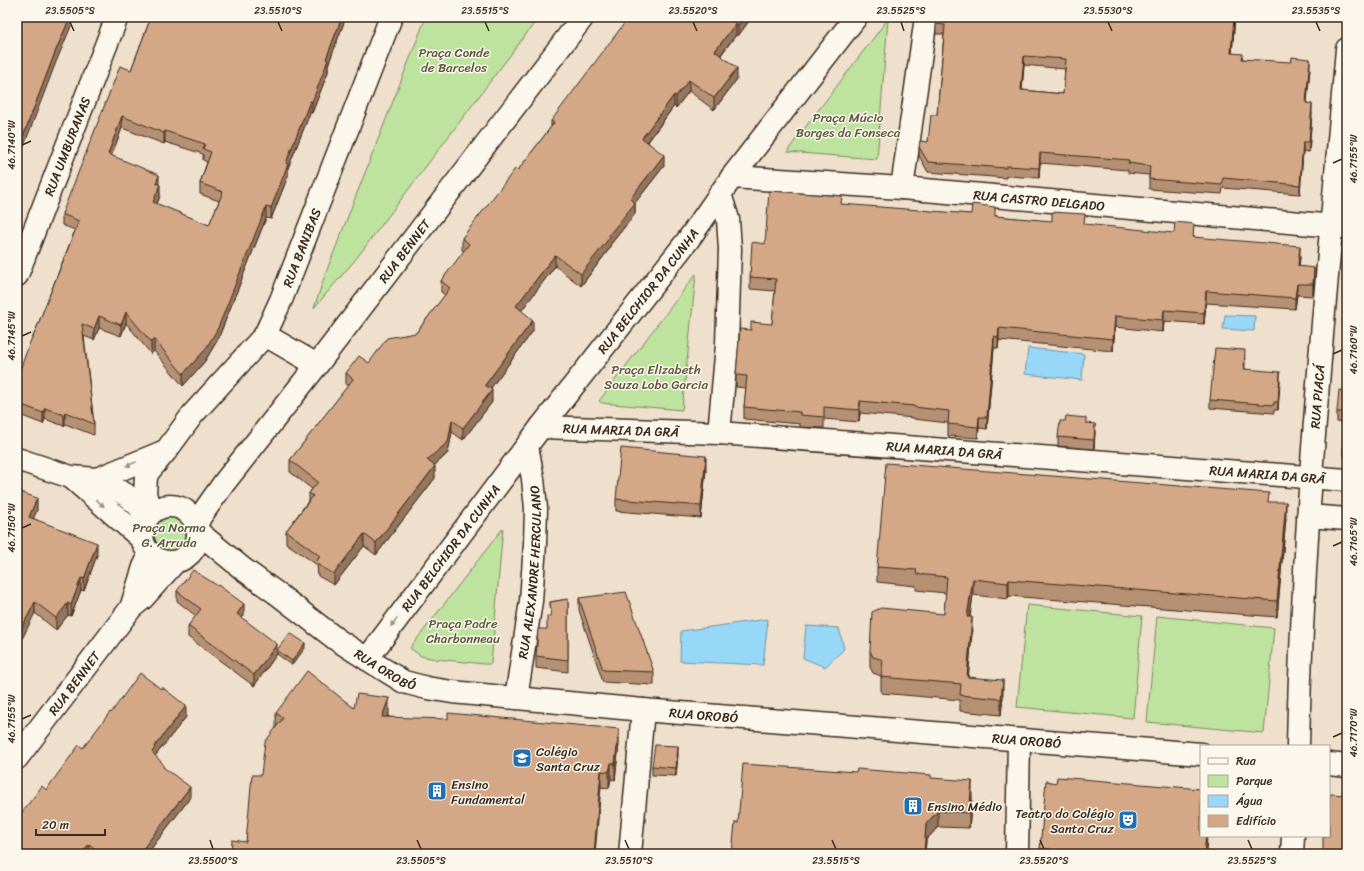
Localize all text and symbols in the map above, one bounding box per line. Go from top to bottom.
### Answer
text: 23.5505°S [45,2,95,20]
text: 23.5510°S [254,2,303,20]
text: 23.5515°S [461,2,509,20]
text: 23.5520°S [668,2,718,20]
text: 23.5525°S [877,2,926,20]
text: 23.5530°S [1084,2,1133,20]
text: 23.5535°S [1292,2,1341,20]
park label: Praça Conde de Barcelos [418,41,490,79]
street label: RUA UMBURANAS [37,93,97,199]
park label: Praça Múcio Borges da Fonseca [796,106,901,144]
text: 46.7140°W [3,120,21,170]
text: 46.7155°W [1345,134,1363,184]
street label: RUA CASTRO DELGADO [972,183,1106,217]
street label: RUA BANIBAS [276,204,327,291]
street label: RUA BENNET [372,213,437,288]
street label: RUA BELCHIOR DA CUNHA [591,223,705,359]
text: 46.7145°W [3,311,21,361]
text: 46.7160°W [1345,325,1363,374]
park label: Praça Elizabeth Souza Lobo Garcia [604,358,708,396]
street label: RUA PIACÁ [1303,362,1331,429]
street label: RUA MARIA DA GRÃ [563,416,681,443]
street label: RUA MARIA DA GRÃ [886,434,1004,466]
street label: RUA MARIA DA GRÃ [1209,458,1328,490]
one-way arrow [125,462,137,468]
street label: RUA BELCHIOR DA CUNHA [395,479,506,617]
street label: RUA ALEXANDRE HERCULANO [511,484,548,660]
one-way arrow [95,498,105,508]
text: 46.7150°W [3,503,21,553]
park label: Praça Norma G. Arruda [132,516,206,554]
text: 46.7165°W [1345,517,1363,566]
park label: Praça Padre Charbonneau [426,612,500,650]
one-way arrow [390,617,399,628]
street label: RUA OROBÓ [350,642,419,696]
street label: RUA BENNET [42,645,107,720]
text: 46.7155°W [3,694,21,744]
street label: RUA OROBÓ [668,701,739,729]
text: 46.7170°W [1345,708,1363,757]
street label: RUA OROBÓ [991,726,1062,754]
place label: Colégio Santa Cruz [536,740,601,778]
legend [1200,745,1330,837]
school or university icon: Colégio Santa Cruz [511,747,533,769]
text: Rua [1236,750,1257,772]
text: Parque [1236,770,1273,792]
place label: Ensino Fundamental [451,773,525,811]
building icon: Ensino Fundamental [426,780,448,802]
text: Água [1235,790,1263,812]
building icon: Ensino Médio [902,795,924,817]
place label: Ensino Médio [927,795,1003,818]
place label: Teatro do Colégio Santa Cruz [1015,802,1115,840]
theatre icon: Teatro do Colégio Santa Cruz [1117,809,1139,831]
text: Edifício [1236,810,1276,832]
scale bar [36,811,105,837]
text: 20 m [42,814,69,836]
text: 23.5500°S [188,852,239,870]
text: 23.5505°S [396,852,446,870]
text: 23.5510°S [605,852,654,870]
text: 23.5515°S [812,852,860,870]
text: 23.5520°S [1019,852,1069,870]
text: 23.5525°S [1228,852,1277,870]

